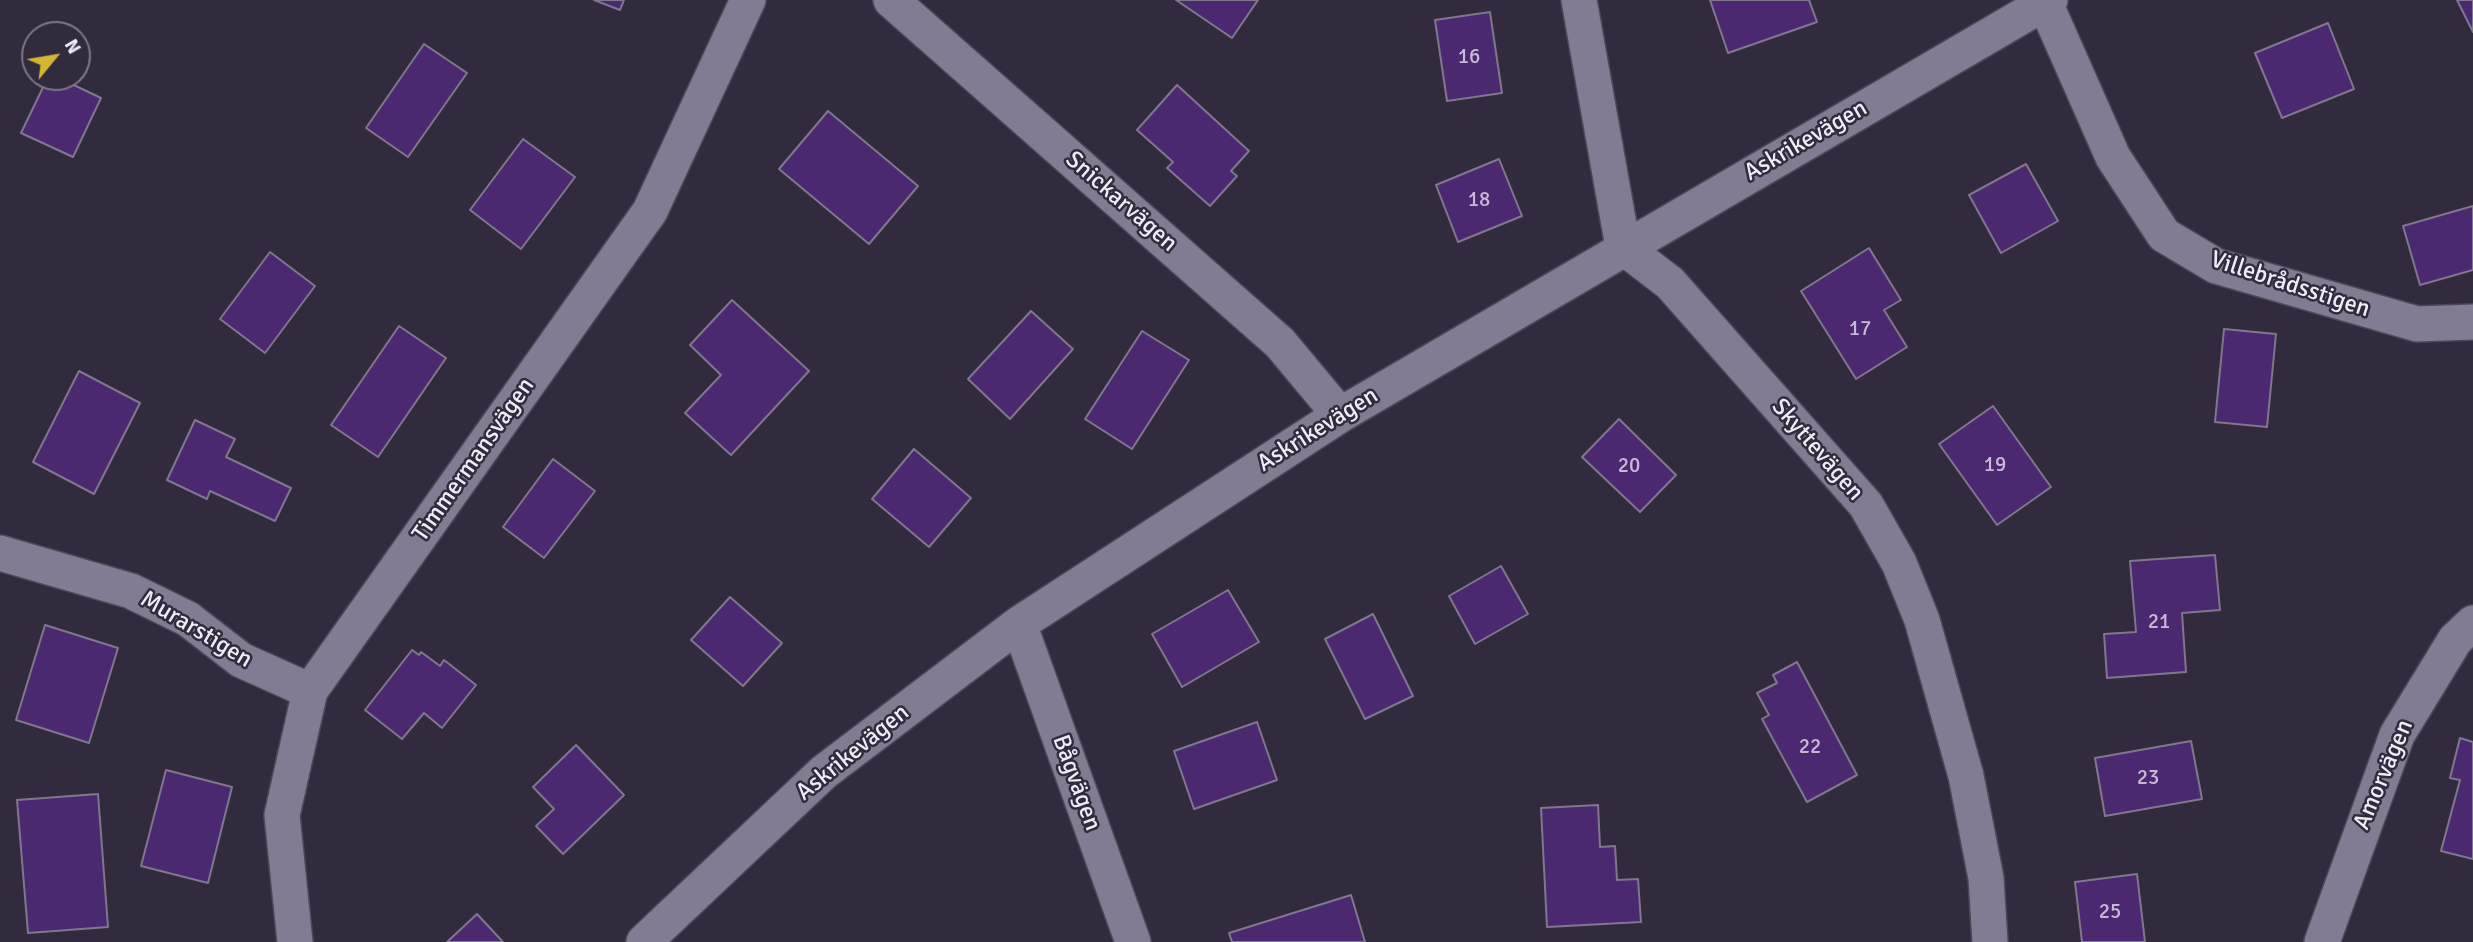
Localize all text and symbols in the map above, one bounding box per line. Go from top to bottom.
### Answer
north arrow [21,21,91,91]
text: N [59,35,86,58]
house number: 16 [1458,44,1480,70]
street label: Askrikevägen [1739,94,1873,188]
street label: Snickarvägen [1059,146,1183,258]
house number: 18 [1468,187,1490,213]
street label: Villebrådsstigen [2207,246,2373,324]
house number: 17 [1849,316,1871,342]
street label: Timmermansvägen [407,373,541,547]
street label: Askrikevägen [1252,381,1384,479]
street label: Skyttevägen [1765,393,1869,507]
house number: 19 [1984,452,2006,478]
house number: 20 [1618,453,1640,479]
street label: Murarstigen [135,585,257,675]
house number: 21 [2148,609,2170,635]
street label: Askrikevägen [791,699,915,807]
street label: Amorvägen [2348,716,2420,834]
street label: Bågvägen [1045,731,1107,835]
house number: 22 [1799,734,1821,760]
house number: 23 [2137,765,2159,791]
house number: 25 [2099,899,2121,925]

